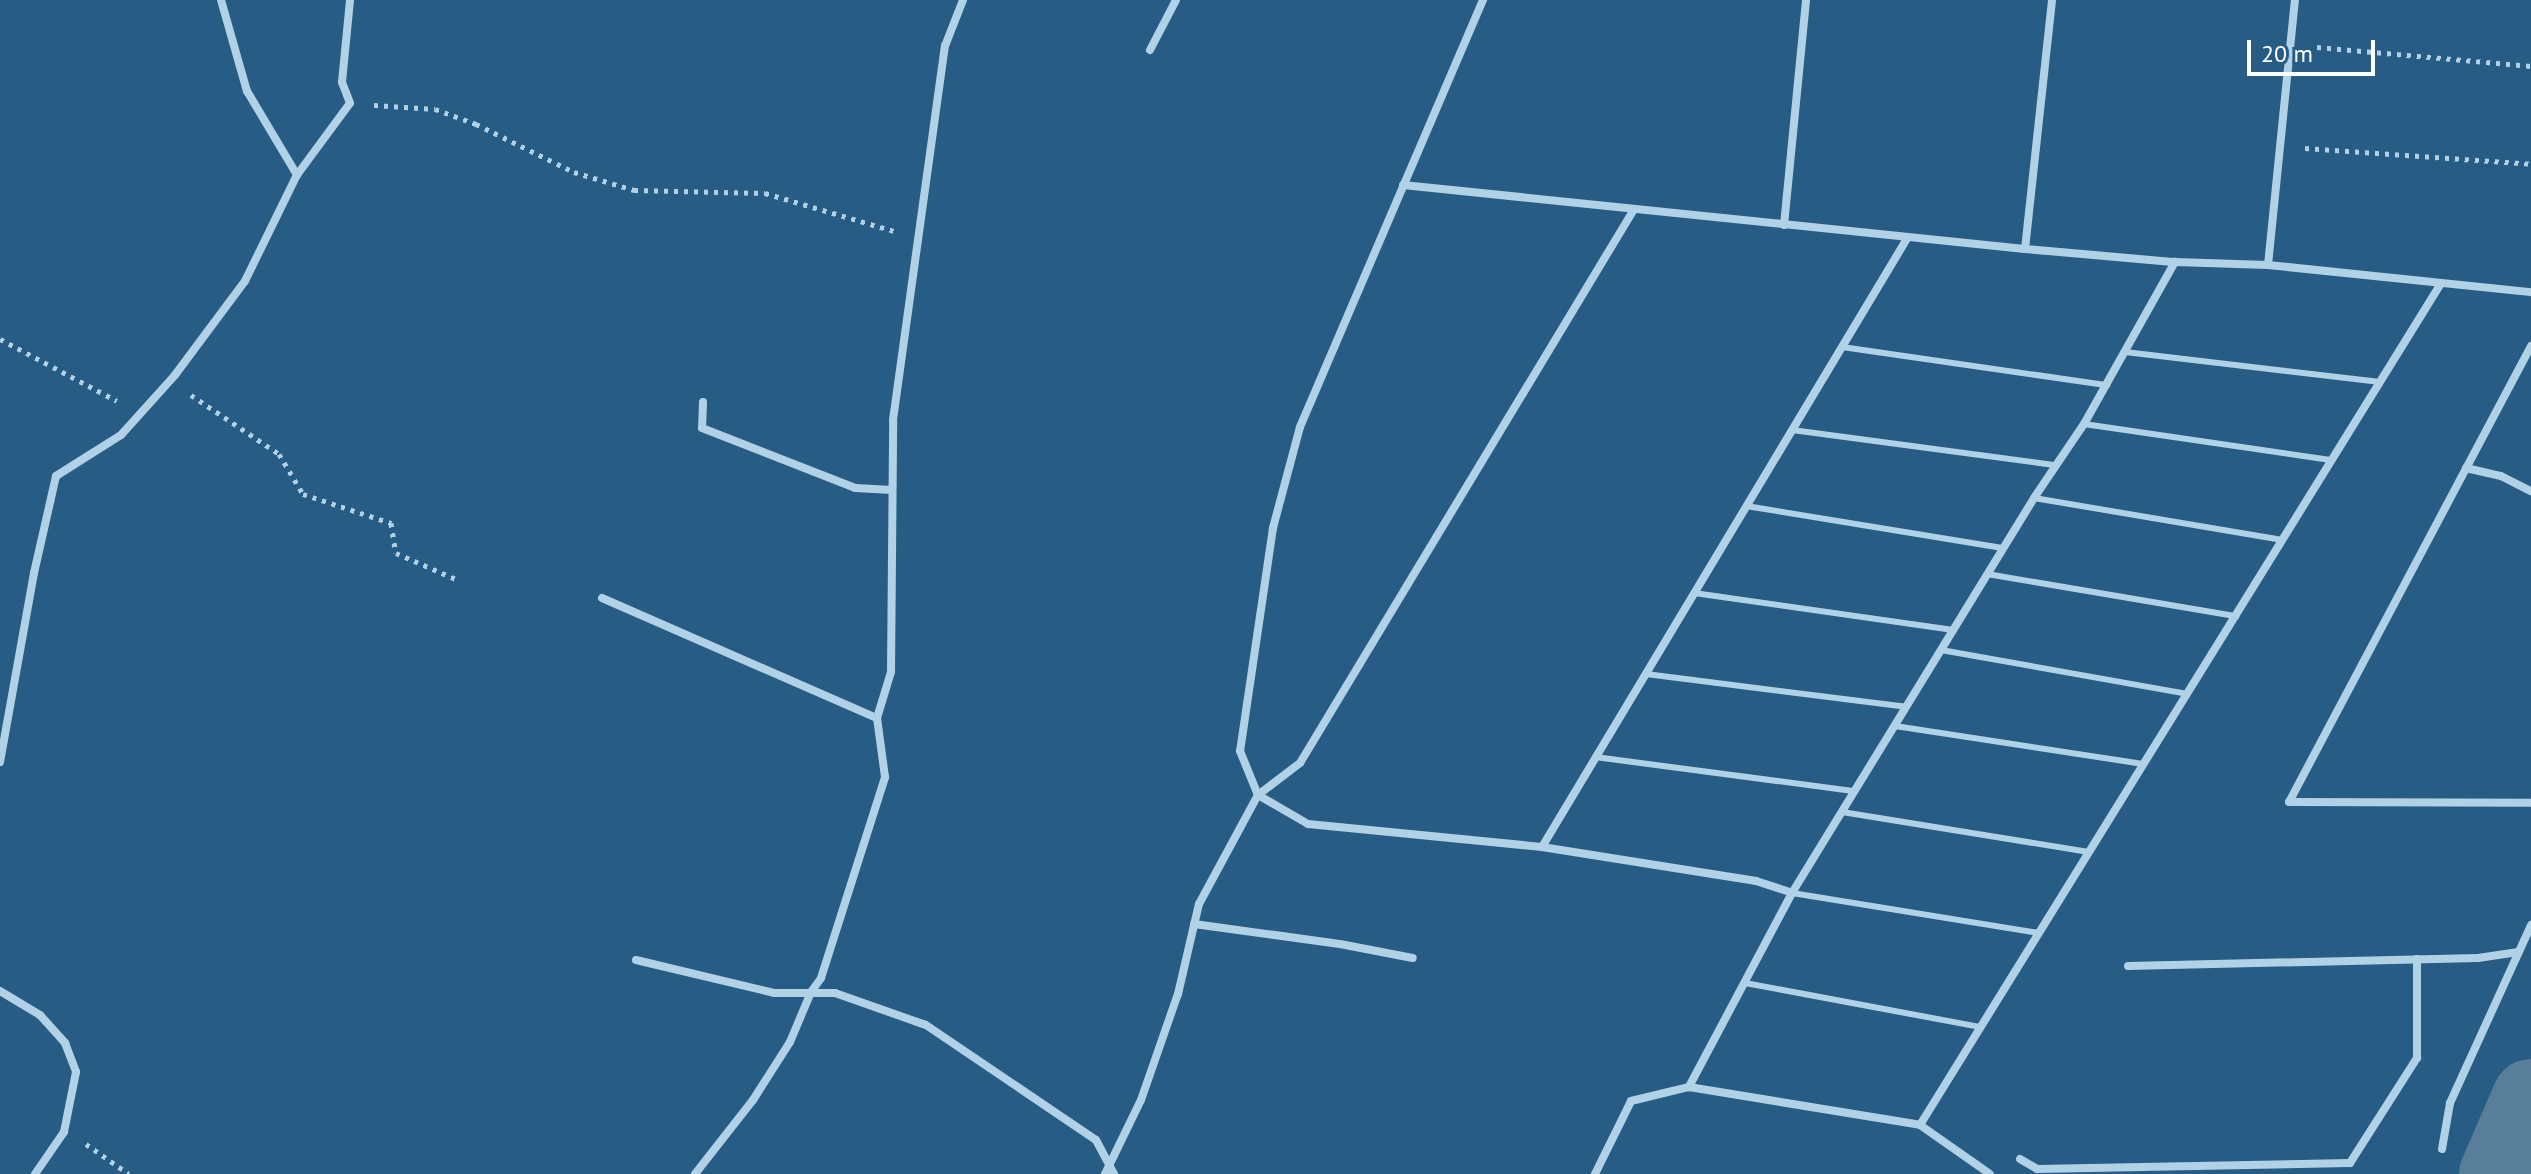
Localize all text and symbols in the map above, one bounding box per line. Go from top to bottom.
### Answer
scale bar [2251,24,2379,74]
text: 20 m [2261,38,2313,69]

